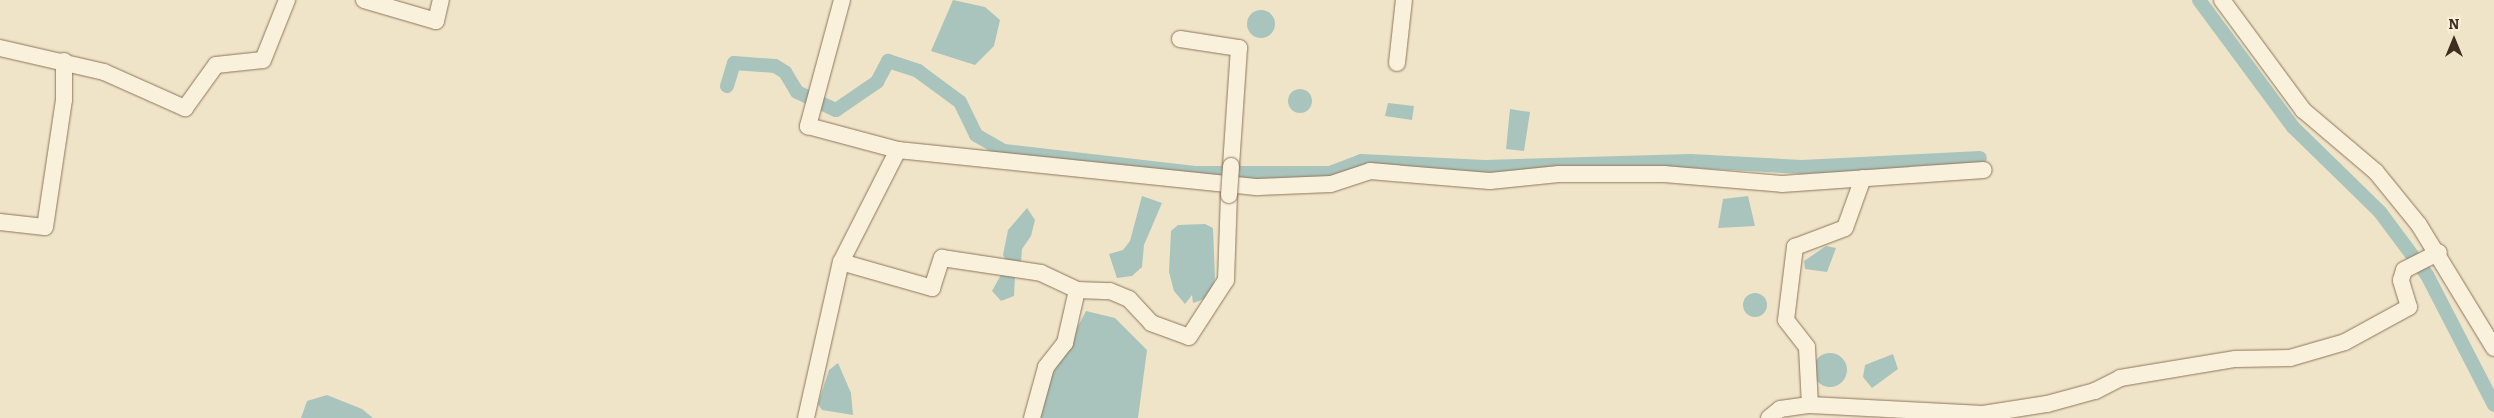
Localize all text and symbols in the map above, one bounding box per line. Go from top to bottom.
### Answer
north arrow [2429,15,2479,65]
text: N [2449,16,2459,33]

